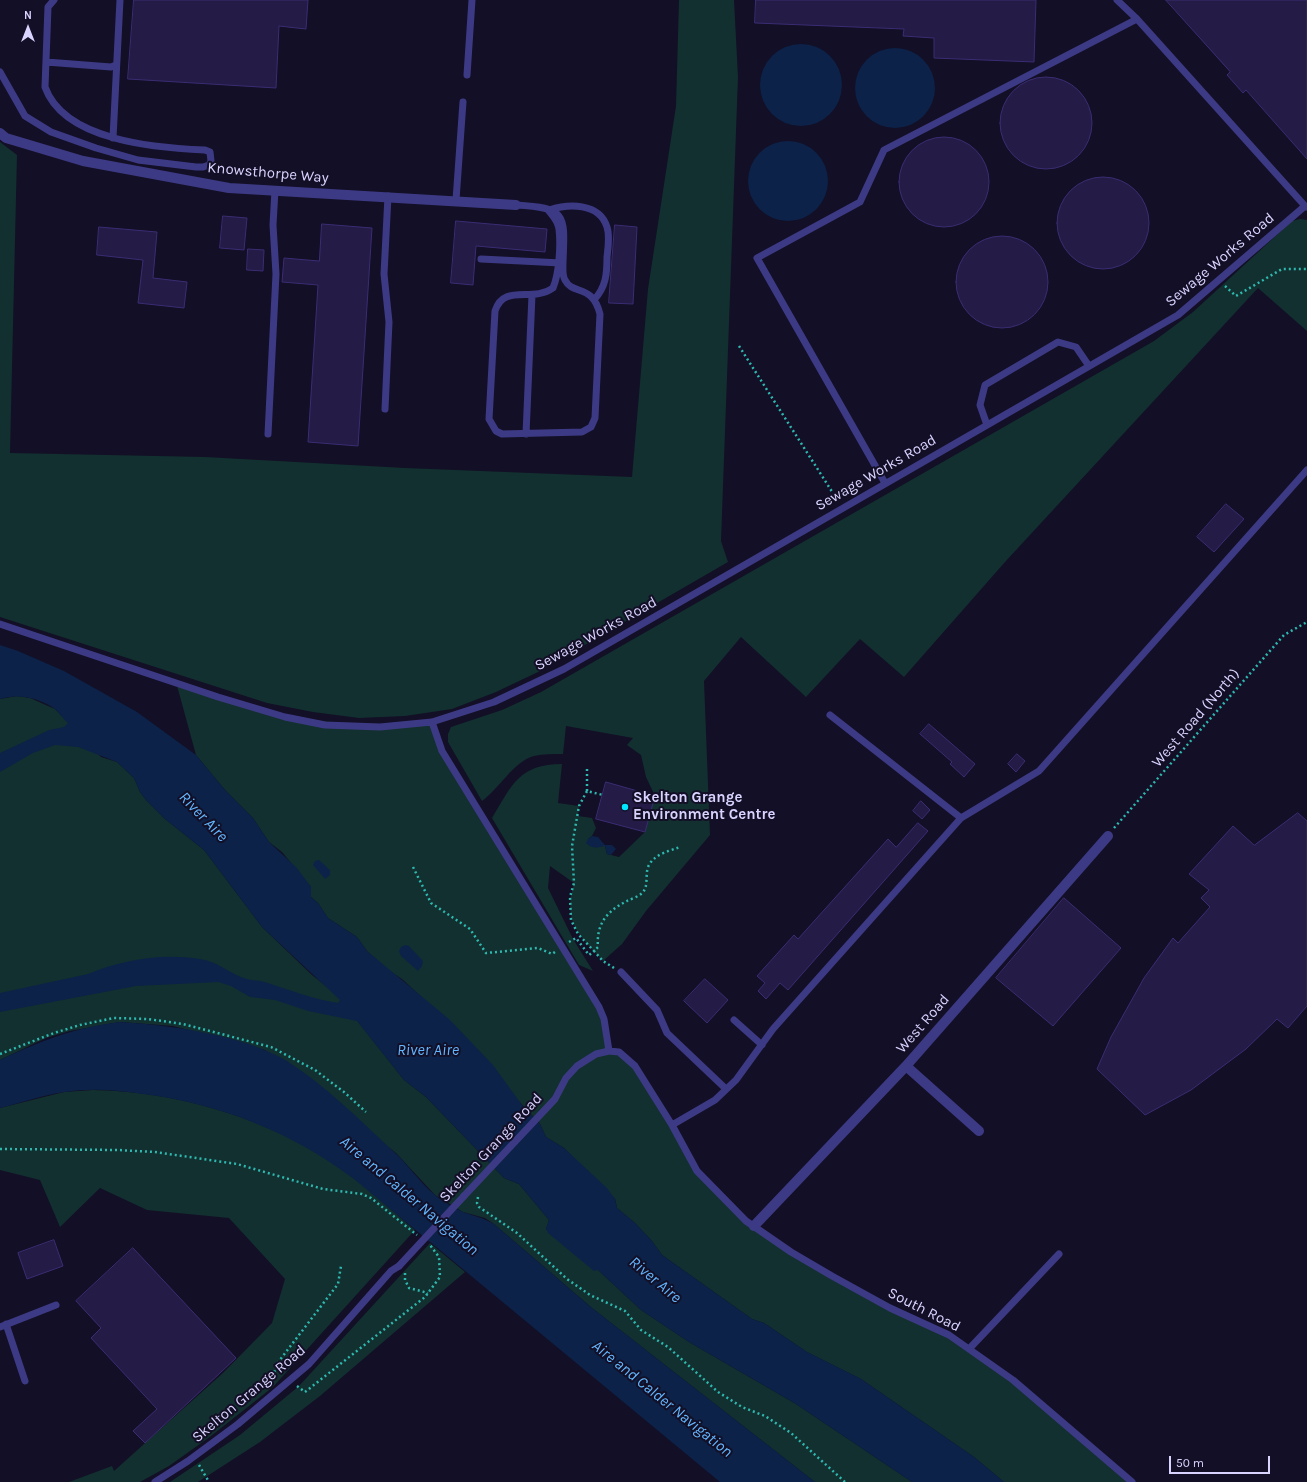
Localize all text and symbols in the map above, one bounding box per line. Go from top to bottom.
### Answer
north arrow [8,8,48,48]
text: N [24,9,32,22]
street label: Knowsthorpe Way [207,159,329,187]
street label: Sewage Works Road [1162,209,1278,311]
street label: Sewage Works Road [812,431,940,515]
street label: Sewage Works Road [532,593,660,675]
street label: West Road (North) [1148,665,1244,771]
water label: River Aire [174,788,232,846]
place label: Skelton Grange Environment Centre [633,789,775,824]
marker: Skelton Grange Environment Centre [620,802,630,812]
street label: West Road [893,991,953,1057]
water label: River Aire [397,1040,459,1060]
street label: Skelton Grange Road [436,1090,546,1206]
water label: Aire and Calder Navigation [336,1132,482,1260]
water label: River Aire [625,1253,685,1307]
street label: South Road [885,1284,963,1336]
water label: Aire and Calder Navigation [588,1336,736,1462]
street label: Skelton Grange Road [189,1341,309,1447]
scale bar [1171,1448,1272,1474]
text: 50 m [1176,1456,1204,1470]

